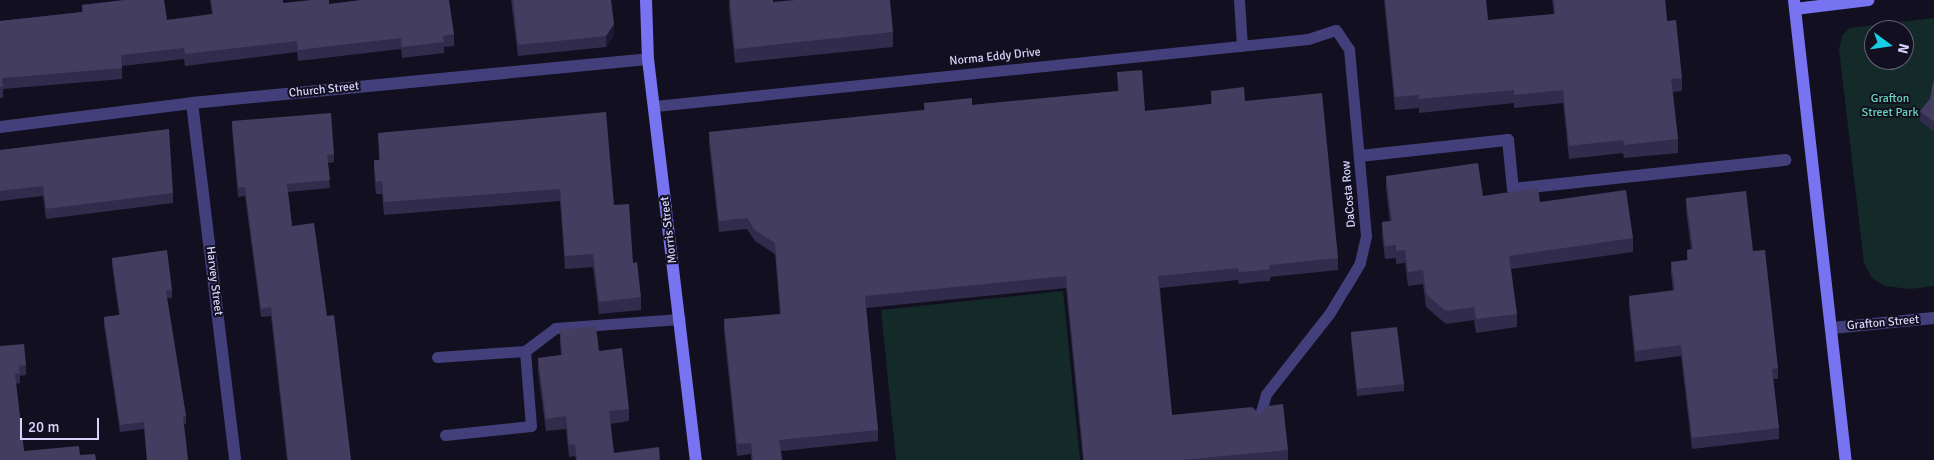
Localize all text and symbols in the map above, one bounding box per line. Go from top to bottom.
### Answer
north arrow [1864,20,1914,70]
text: N [1894,42,1912,55]
street label: Norma Eddy Drive [949,45,1041,69]
street label: Church Street [288,79,360,101]
park label: Grafton Street Park [1862,92,1918,120]
street label: DaCosta Row [1339,160,1359,228]
street label: Morris Street [658,196,680,264]
street label: Harvey Street [203,246,225,316]
street label: Grafton Street [1846,313,1920,333]
scale bar [22,408,101,440]
text: 20 m [28,418,59,436]

